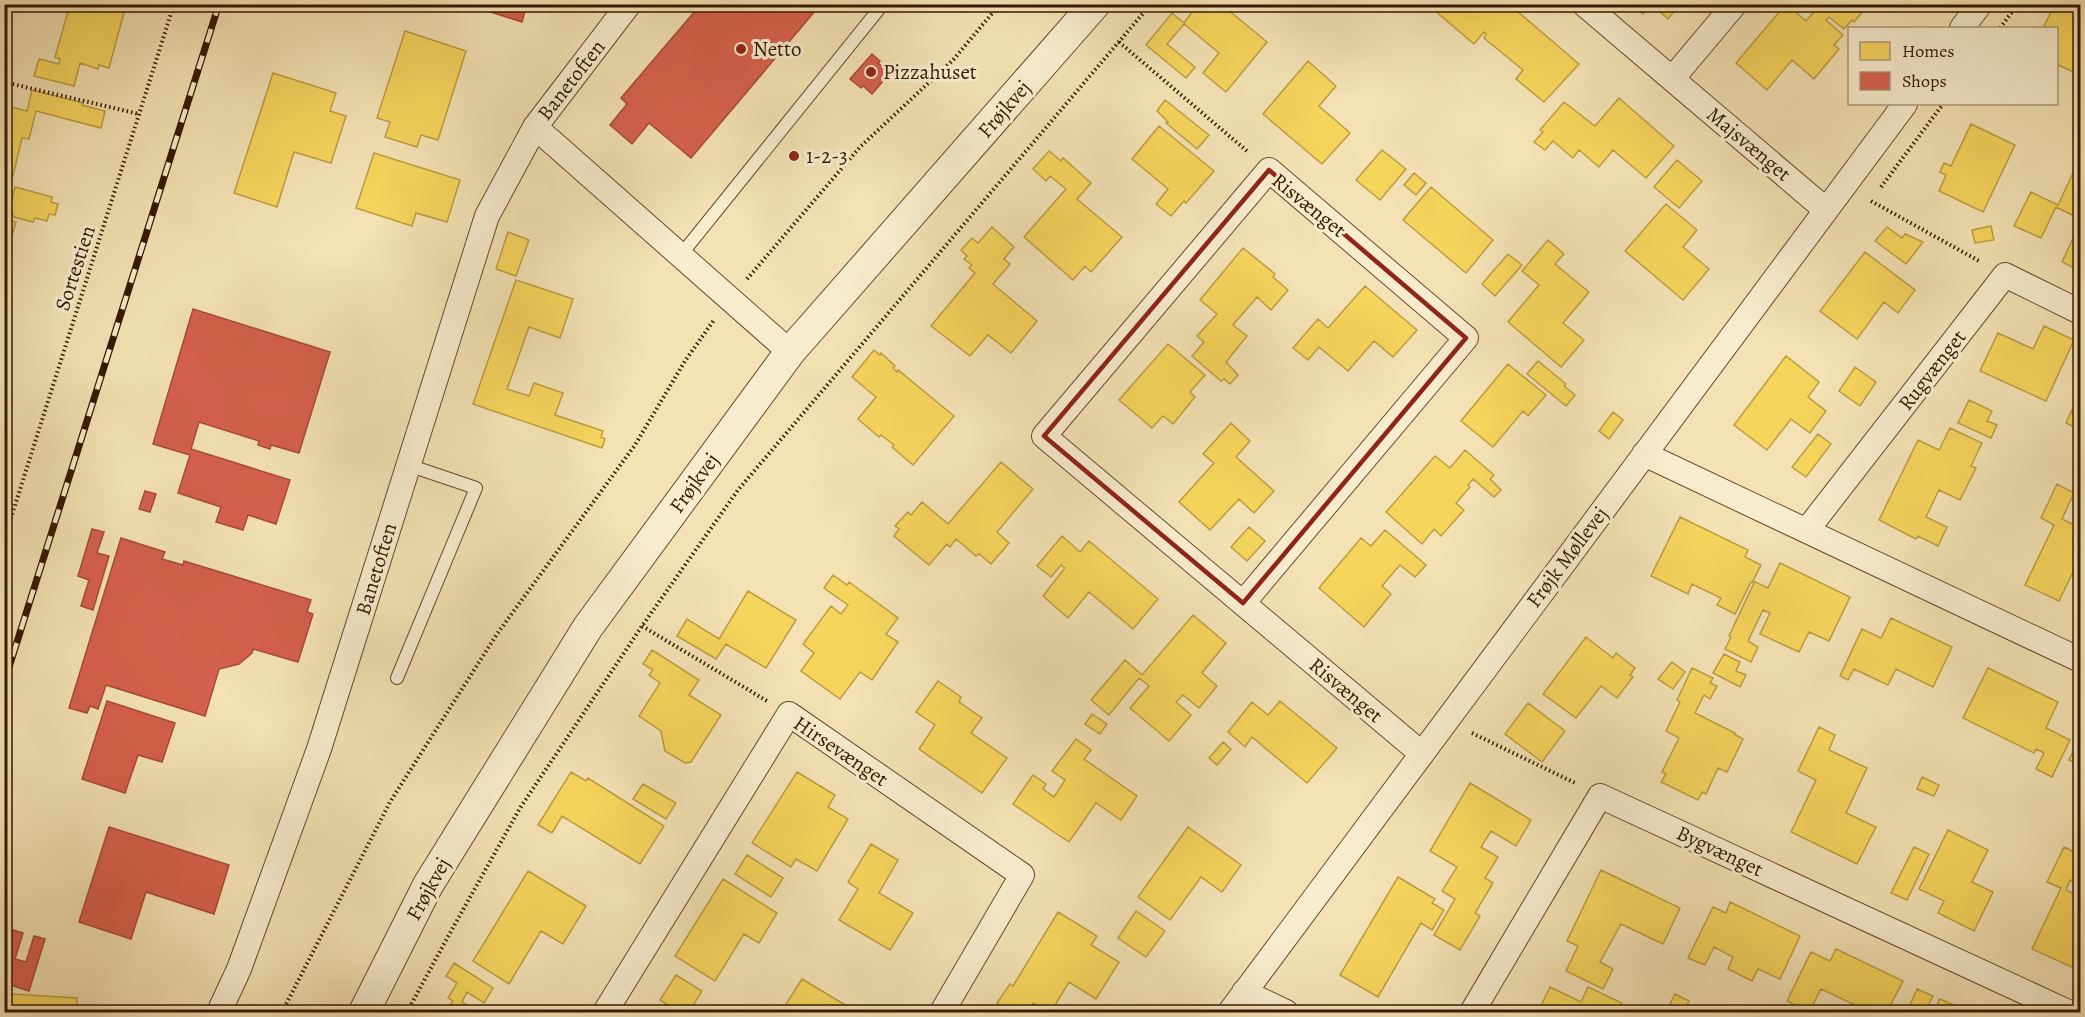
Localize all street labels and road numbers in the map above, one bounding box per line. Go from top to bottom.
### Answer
street label: Banetoften [531,34,611,126]
street label: Frøjkvej [971,74,1037,144]
street label: Majsvænget [1701,100,1797,188]
street label: Risvænget [1266,166,1352,244]
street label: Sortestien [48,222,102,314]
street label: Rugvænget [1892,324,1972,416]
street label: Frøjkvej [663,447,725,519]
street label: Frøjk Møllevej [1520,501,1614,613]
street label: Banetoften [349,519,403,619]
street label: Risvænget [1303,651,1389,729]
street label: Hirsevænget [788,709,894,793]
street label: Bygvænget [1672,819,1768,883]
street label: Frøjkvej [399,852,457,926]

